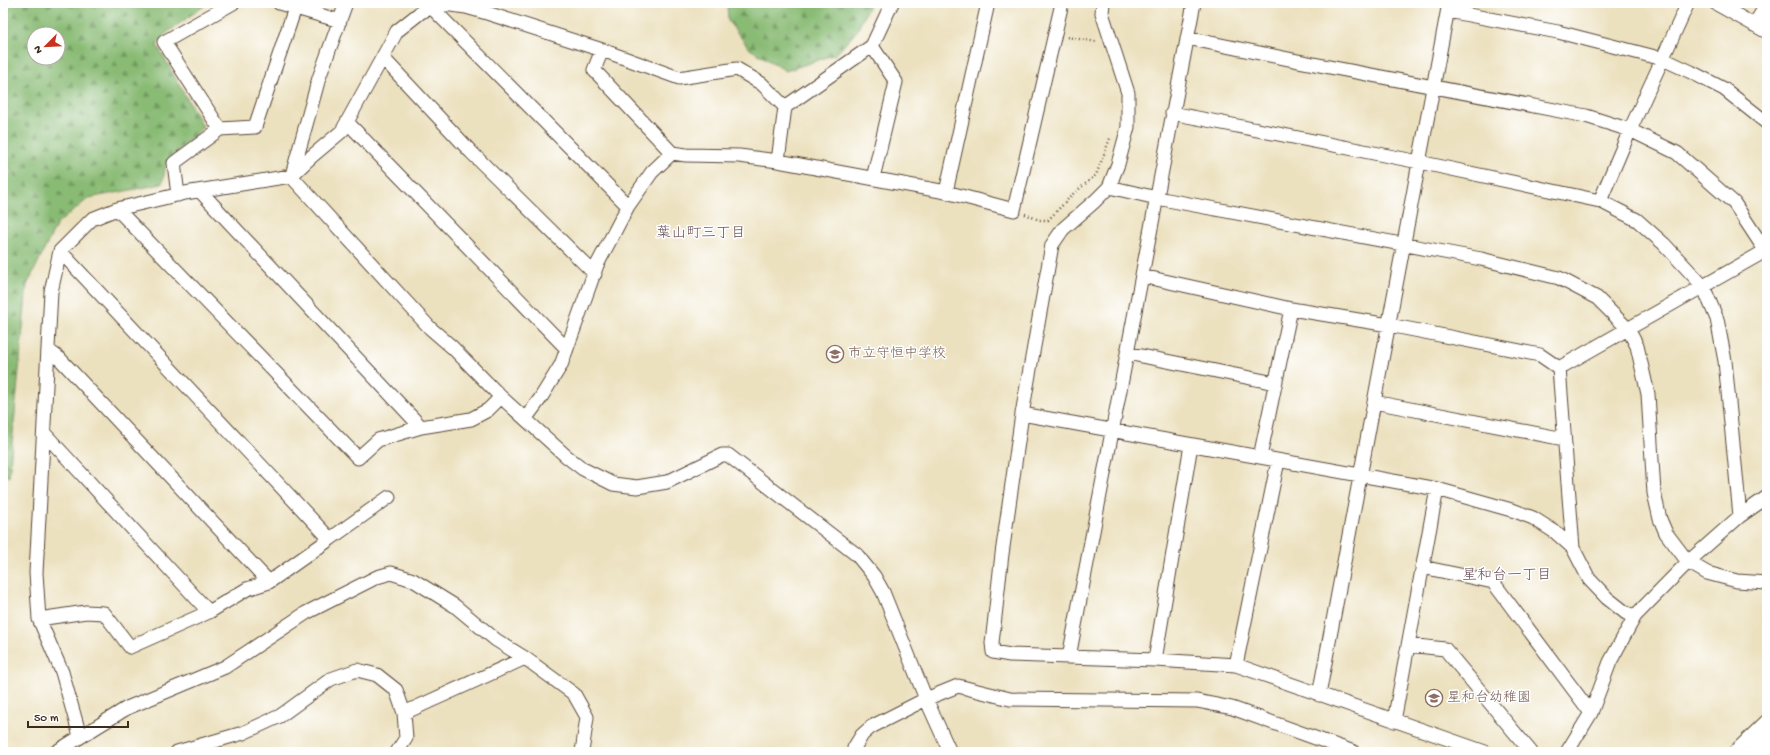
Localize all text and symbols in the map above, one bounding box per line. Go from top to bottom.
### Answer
north arrow [26,26,66,66]
text: N [32,44,46,55]
district label: 葉山町三丁目 [656,224,746,243]
school or university icon: 市立守恒中学校 [825,344,845,364]
place label: 市立守恒中学校 [848,346,946,363]
district label: 星和台一丁目 [1462,566,1552,585]
school or university icon: 星和台幼稚園 [1424,688,1444,708]
place label: 星和台幼稚園 [1447,690,1531,707]
scale bar [28,703,128,729]
text: 50 m [34,712,59,726]

